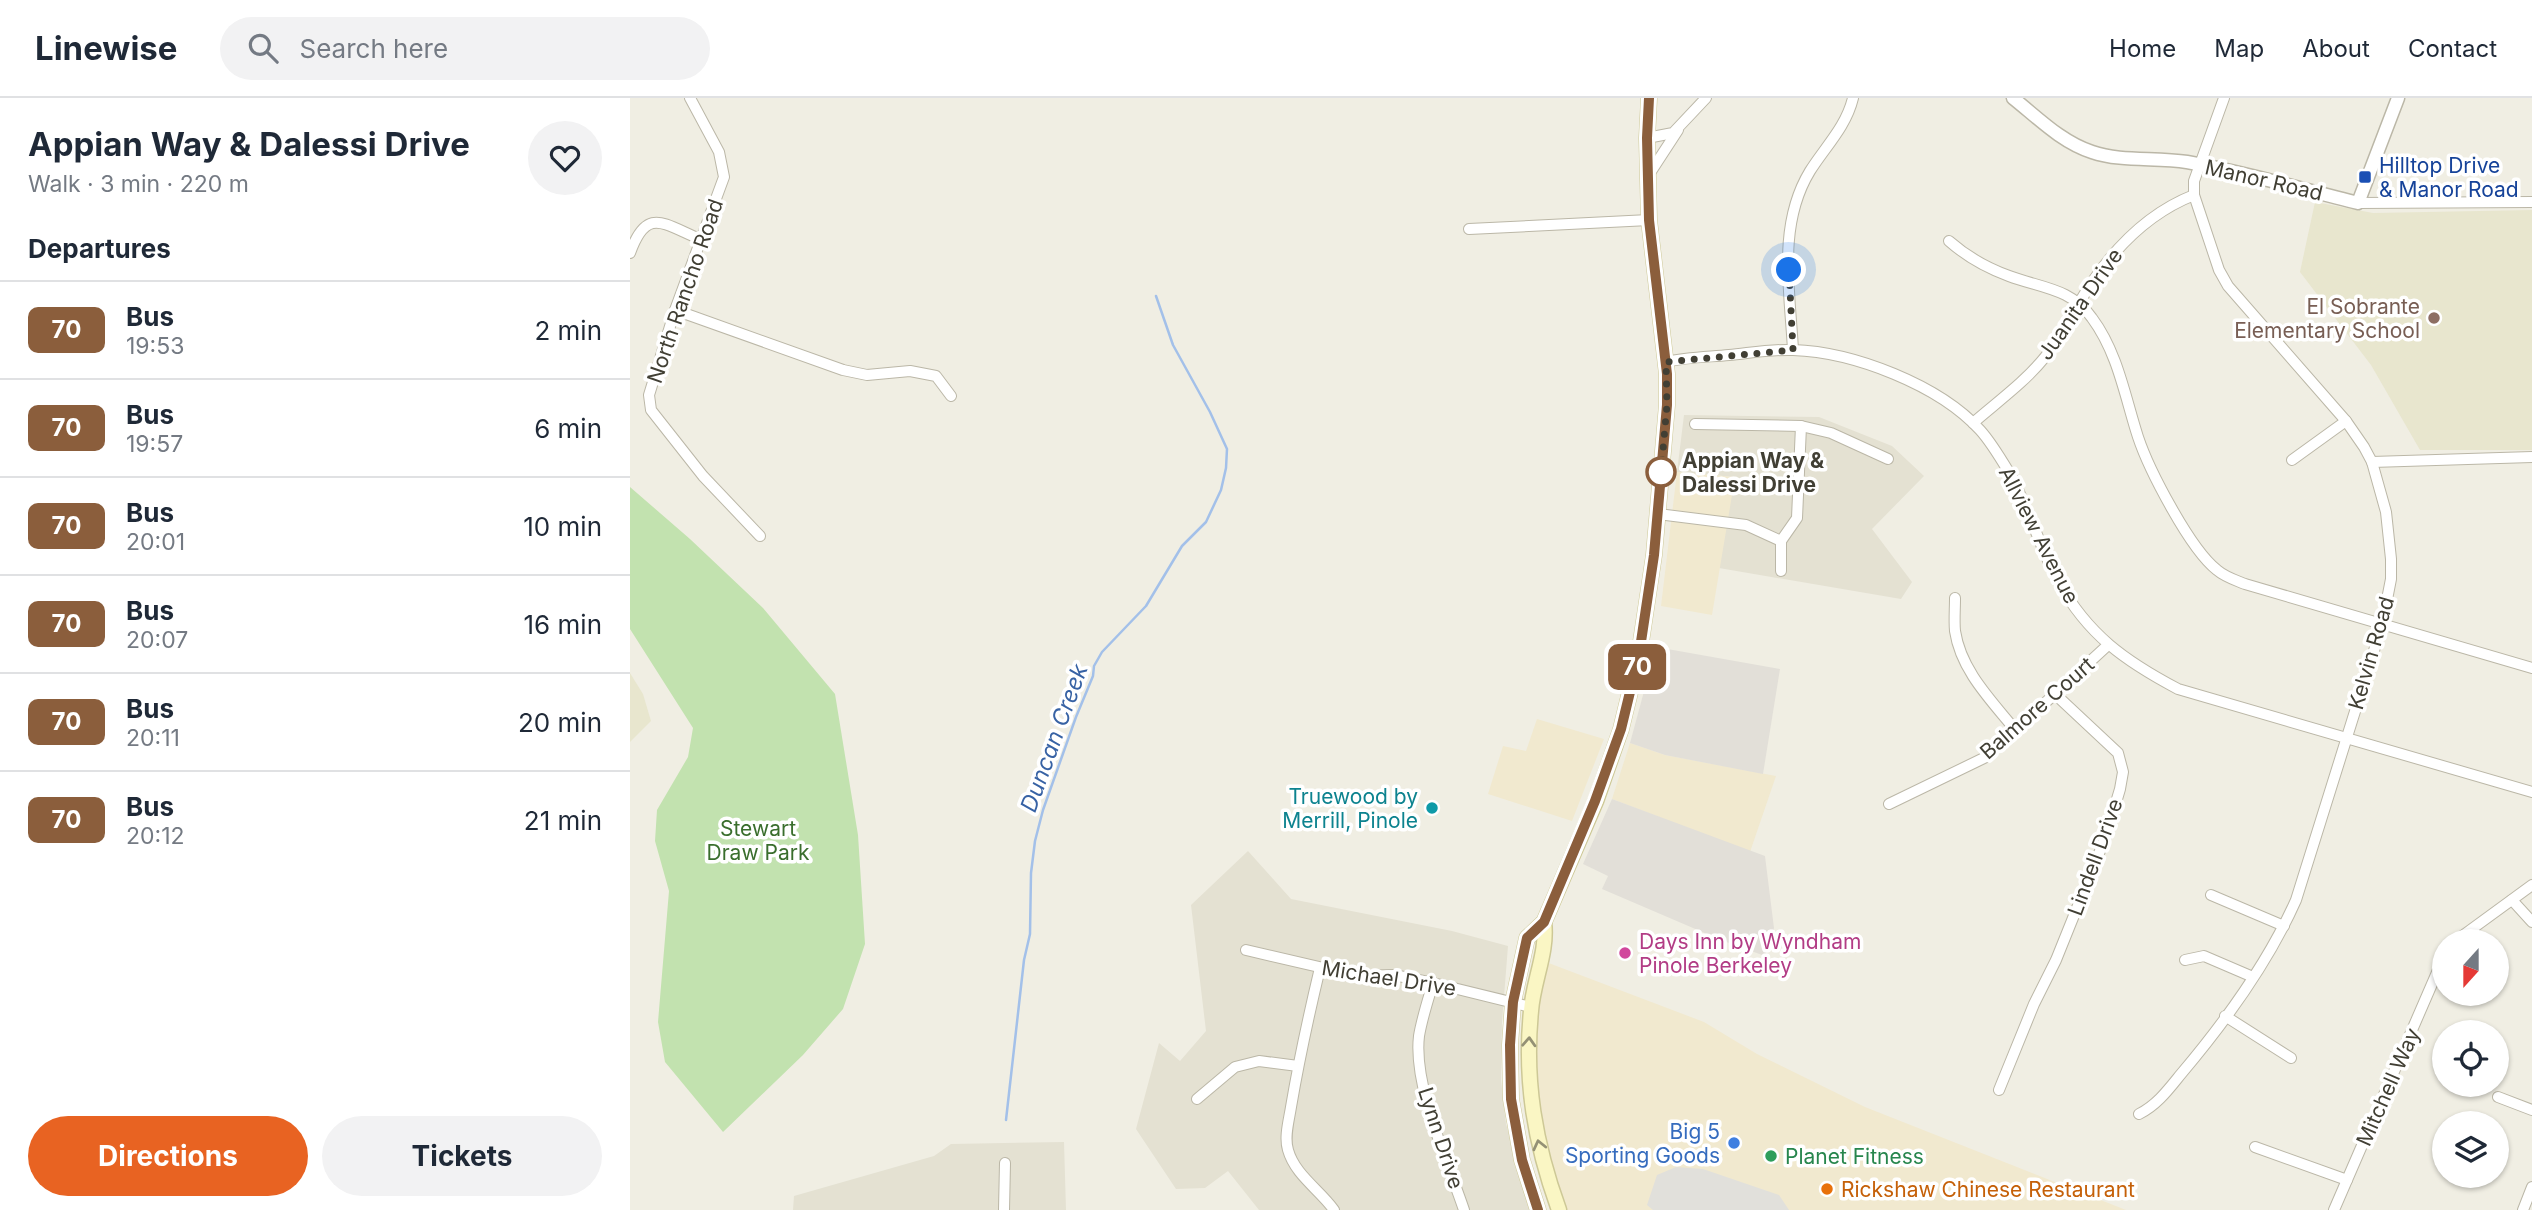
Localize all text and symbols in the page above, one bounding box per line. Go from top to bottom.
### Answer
search box [220,17,710,80]
text: Linewise [35,28,178,68]
icon: search [244,29,282,67]
text: Search here [300,33,448,64]
text: Home [2109,34,2176,63]
text: Map [2214,34,2264,63]
text: About [2302,34,2370,63]
text: Contact [2408,34,2497,63]
button: heart [528,121,602,195]
text: Appian Way & Dalessi Drive [28,124,470,164]
place label: Hilltop Drive & Manor Road [2379,153,2519,202]
street label: Manor Road [2203,154,2325,206]
marker: Hilltop Drive & Manor Road [2357,169,2373,185]
text: Walk · 3 min · 220 m [28,170,249,198]
street label: North Rancho Road [642,196,728,386]
text: Departures [28,233,171,264]
street label: Juanita Drive [2032,243,2128,365]
your location [1771,252,1806,287]
place label: El Sobrante Elementary School [2234,294,2420,343]
text: Bus [126,301,174,332]
marker: El Sobrante Elementary School [2426,310,2442,326]
text: 70 [52,315,81,344]
text: 2 min [534,315,602,346]
text: 19:53 [126,332,184,360]
text: Bus [126,399,174,430]
text: 70 [52,413,81,442]
text: 6 min [534,413,602,444]
text: 19:57 [126,430,183,458]
place label: Appian Way & Dalessi Drive [1682,448,1825,497]
marker: Appian Way & Dalessi Drive [1646,457,1676,487]
street label: Allview Avenue [1994,462,2084,608]
text: Bus [126,497,174,528]
text: 70 [52,511,81,540]
text: 10 min [523,511,602,542]
text: 20:01 [126,528,185,556]
street label: Kelvin Road [2343,594,2399,712]
text: Bus [126,595,174,626]
text: 70 [52,609,81,638]
text: 16 min [524,609,602,640]
text: 20:07 [126,626,188,654]
line badge: 70 [1606,644,1668,690]
text: 70 [1622,652,1652,681]
street label: Balmore Court [1975,652,2099,764]
water label: Duncan Creek [1014,660,1094,816]
text: Bus [126,693,174,724]
text: 70 [52,707,81,736]
text: 20 min [518,707,602,738]
text: 20:11 [126,724,180,752]
place label: Truewood by Merrill, Pinole [1282,784,1418,833]
text: Bus [126,791,174,822]
street label: Lindell Drive [2062,795,2128,919]
marker: Truewood by Merrill, Pinole [1424,800,1440,816]
text: 70 [52,805,81,834]
text: 21 min [524,805,602,836]
park label: Stewart Draw Park [707,816,810,865]
text: 20:12 [126,822,185,850]
place label: Days Inn by Wyndham Pinole Berkeley [1639,929,1861,978]
north arrow [2432,929,2510,1006]
map controls [2432,929,2509,1188]
marker: Days Inn by Wyndham Pinole Berkeley [1617,945,1633,961]
street label: Michael Drive [1320,955,1458,1001]
button: locate [2432,1020,2509,1097]
street label: Mitchell Way [2351,1024,2425,1150]
one-way arrow [1521,1036,1536,1047]
street label: Lynn Drive [1413,1084,1469,1192]
button: layers [2432,1111,2509,1188]
button: Directions [28,1116,308,1196]
button: Tickets [322,1116,602,1196]
place label: Big 5 Sporting Goods [1565,1119,1720,1168]
marker: Big 5 Sporting Goods [1726,1135,1742,1151]
one-way arrow [1532,1139,1547,1151]
place label: Planet Fitness [1785,1144,1924,1169]
marker: Planet Fitness [1763,1148,1779,1164]
place label: Rickshaw Chinese Restaurant [1841,1177,2135,1202]
marker: Rickshaw Chinese Restaurant [1819,1181,1835,1197]

